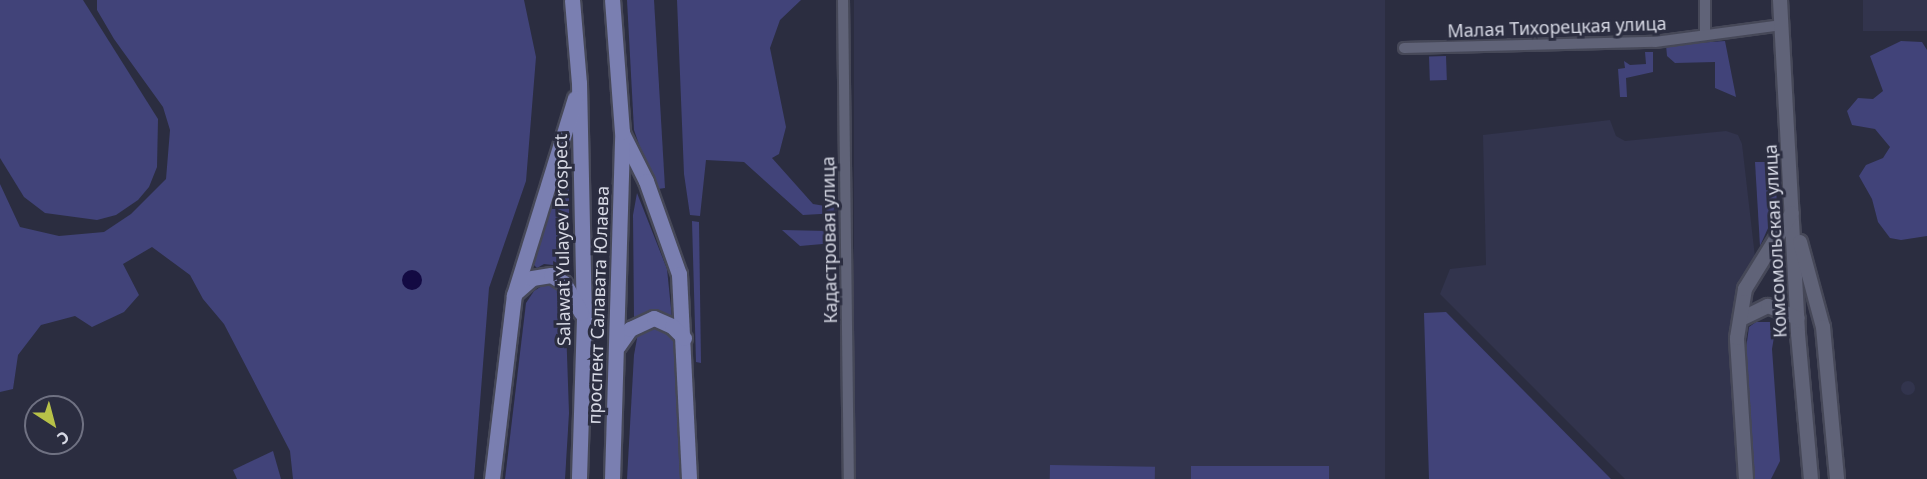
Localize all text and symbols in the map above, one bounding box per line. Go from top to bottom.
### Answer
street label: Малая Тихорецкая улица [1447,12,1667,42]
street label: Salawat Yulayev Prospect [549,134,575,346]
street label: Комсомольская улица [1759,144,1791,338]
street label: Кадастровая улица [817,156,841,324]
street label: проспект Салавата Юлаева [583,185,613,425]
north arrow [24,395,84,455]
text: С [53,426,74,450]

